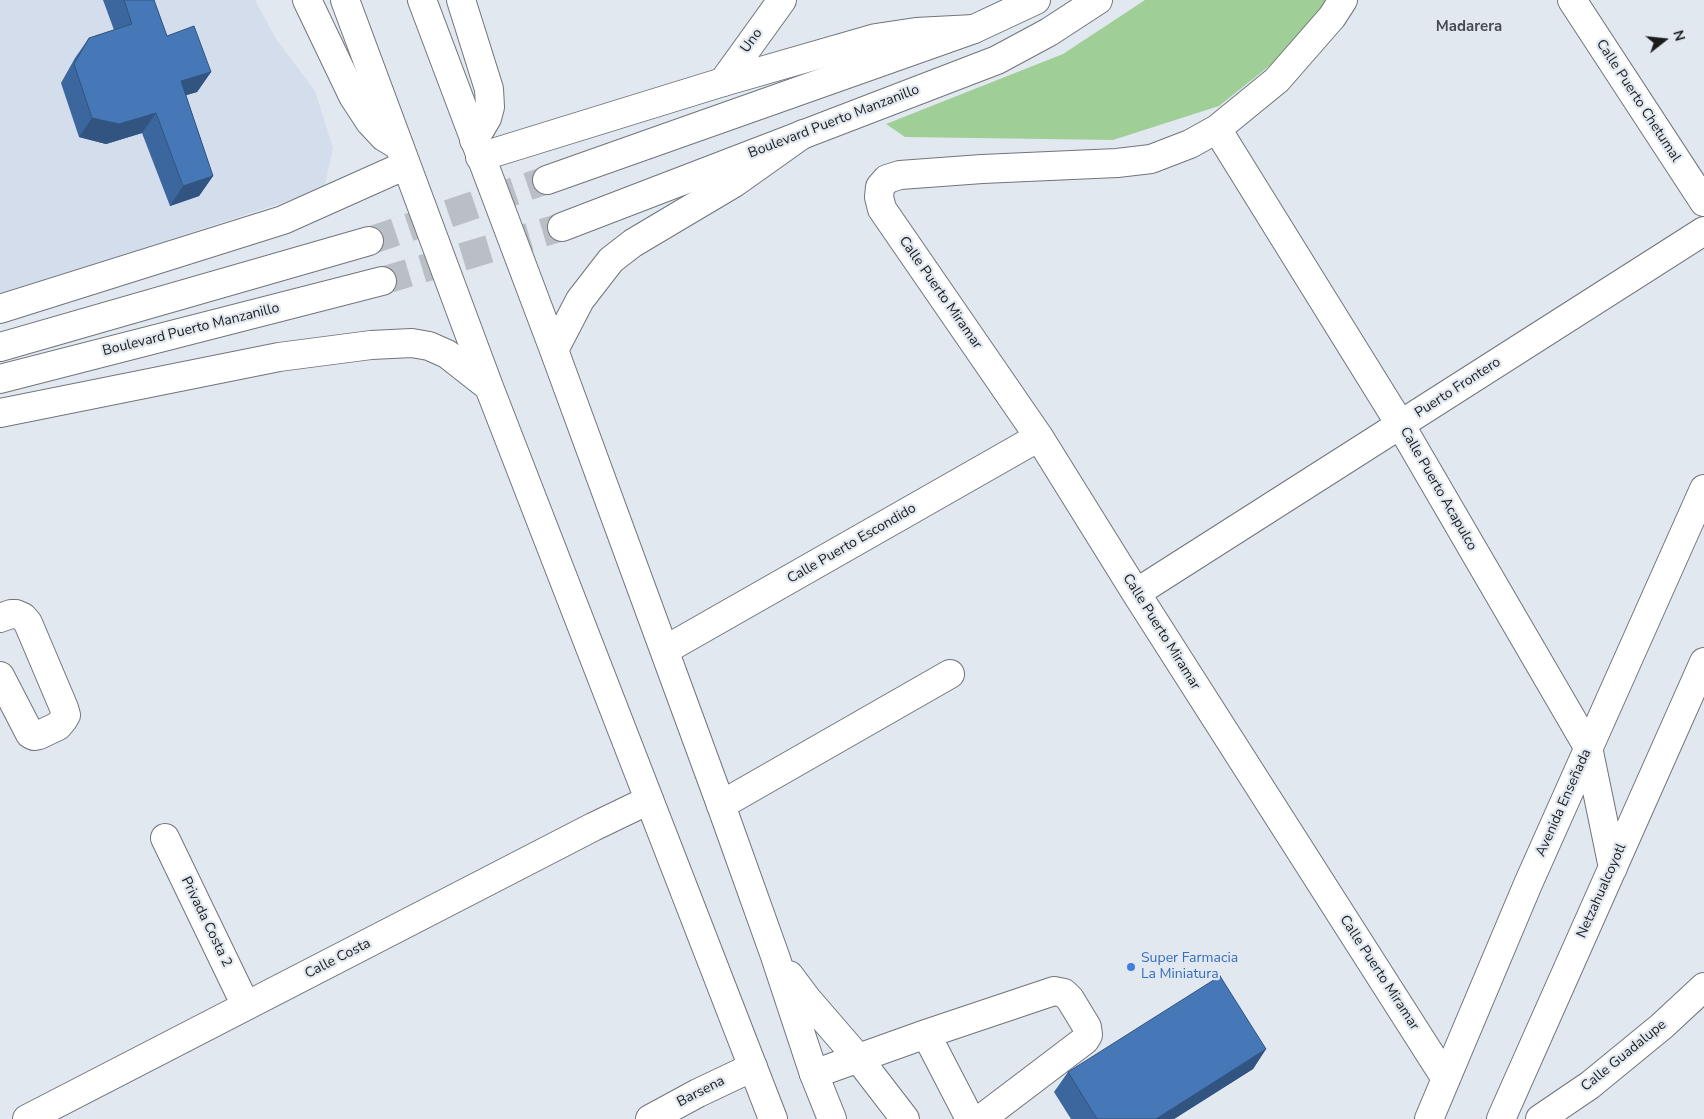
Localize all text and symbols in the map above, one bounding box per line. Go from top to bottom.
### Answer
north arrow [1639,15,1689,65]
district label: Madarera [1436,18,1502,36]
street label: Uno [738,26,766,56]
text: N [1668,28,1689,43]
street label: Calle Puerto Chetumal [1592,37,1684,165]
street label: Boulevard Puerto Manzanillo [746,82,922,162]
street label: Calle Puerto Miramar [895,233,985,353]
street label: Boulevard Puerto Manzanillo [101,300,281,360]
street label: Puerto Frontero [1412,354,1504,422]
street label: Calle Puerto Acapulco [1396,424,1480,554]
street label: Calle Puerto Escondido [785,500,919,588]
street label: Calle Puerto Miramar [1118,571,1204,693]
street label: Avenida Enseñada [1533,747,1595,859]
street label: Netzahualcoyotl [1574,841,1630,941]
street label: Privada Costa 2 [177,874,235,970]
street label: Calle Puerto Miramar [1336,912,1422,1034]
street label: Calle Costa [302,935,374,983]
place label: Super Farmacia La Miniatura [1141,951,1238,984]
marker: Super Farmacia La Miniatura [1125,961,1137,973]
street label: Calle Guadalupe [1578,1017,1670,1095]
street label: Barsena [674,1073,728,1111]

